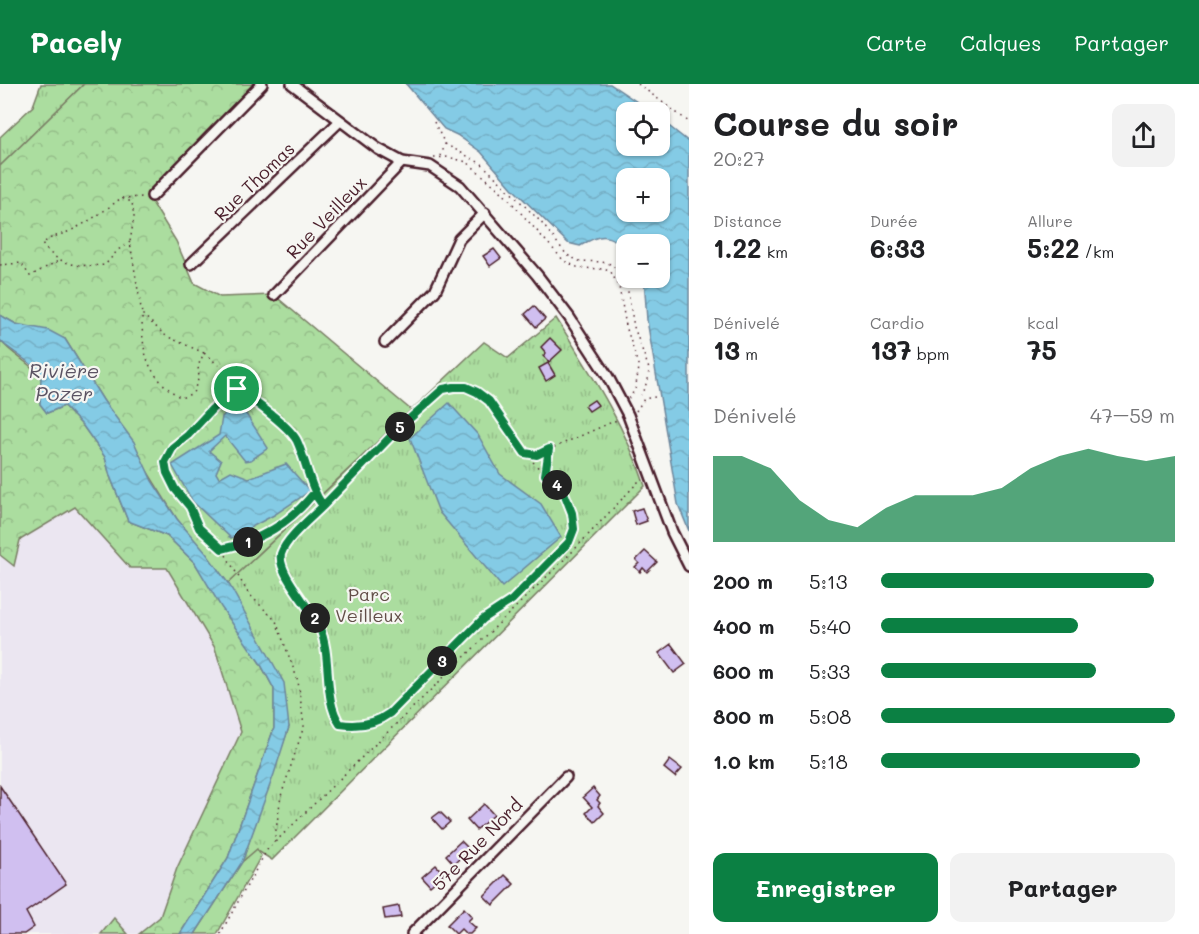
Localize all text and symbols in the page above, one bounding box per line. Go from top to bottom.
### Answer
text: Pacely [30,24,122,60]
text: Carte [866,29,927,56]
text: Calques [960,29,1042,56]
text: Partager [1075,29,1169,56]
text: Course du soir [713,101,959,144]
map controls [616,102,670,288]
button: locate [616,102,670,156]
button: share [1112,104,1175,167]
street label: Rue Thomas [208,136,300,226]
text: 20:27 [713,145,765,171]
button: + [616,168,670,222]
street label: Rue Veilleux [281,171,371,263]
text: Distance [713,210,782,231]
text: Durée [870,210,918,231]
text: Allure [1027,210,1073,231]
text: 1.22 [713,231,762,265]
text: 6:33 [870,231,925,265]
text: 5:22 [1027,231,1080,265]
button: − [616,234,670,288]
text: km [762,241,788,262]
text: /km [1080,241,1114,262]
text: Dénivelé [713,312,780,333]
text: Cardio [870,312,924,333]
text: kcal [1027,312,1059,333]
text: 13 [713,333,740,367]
text: 137 [870,333,912,367]
text: 75 [1027,333,1057,367]
text: m [740,343,758,364]
text: bpm [912,343,950,364]
water label: Rivière Pozer [29,357,99,406]
pin [211,363,262,414]
icon: arrive [220,372,253,405]
text: Dénivelé [713,402,797,428]
text: 47–59 m [1090,402,1175,428]
pin: 5 [385,412,415,442]
text: 5 [395,416,405,437]
pin: 4 [542,470,572,500]
text: 4 [552,474,562,495]
pin: 1 [233,527,263,557]
text: 1 [244,531,252,552]
text: 200 m [713,568,773,594]
text: 5:13 [809,568,848,594]
park label: Parc Veilleux [335,582,403,627]
pin: 2 [300,603,330,633]
text: 2 [311,607,319,628]
text: 400 m [713,613,774,639]
text: 5:40 [809,613,851,639]
pin: 3 [427,646,457,676]
text: 3 [437,650,447,671]
text: 600 m [713,658,774,684]
text: 5:33 [809,658,850,684]
text: 800 m [713,703,774,729]
text: 5:08 [809,703,851,729]
text: 1.0 km [713,748,775,774]
text: 5:18 [809,748,848,774]
street label: 57e Rue Nord [427,792,527,896]
button: Enregistrer [713,853,938,922]
button: Partager [950,853,1175,922]

